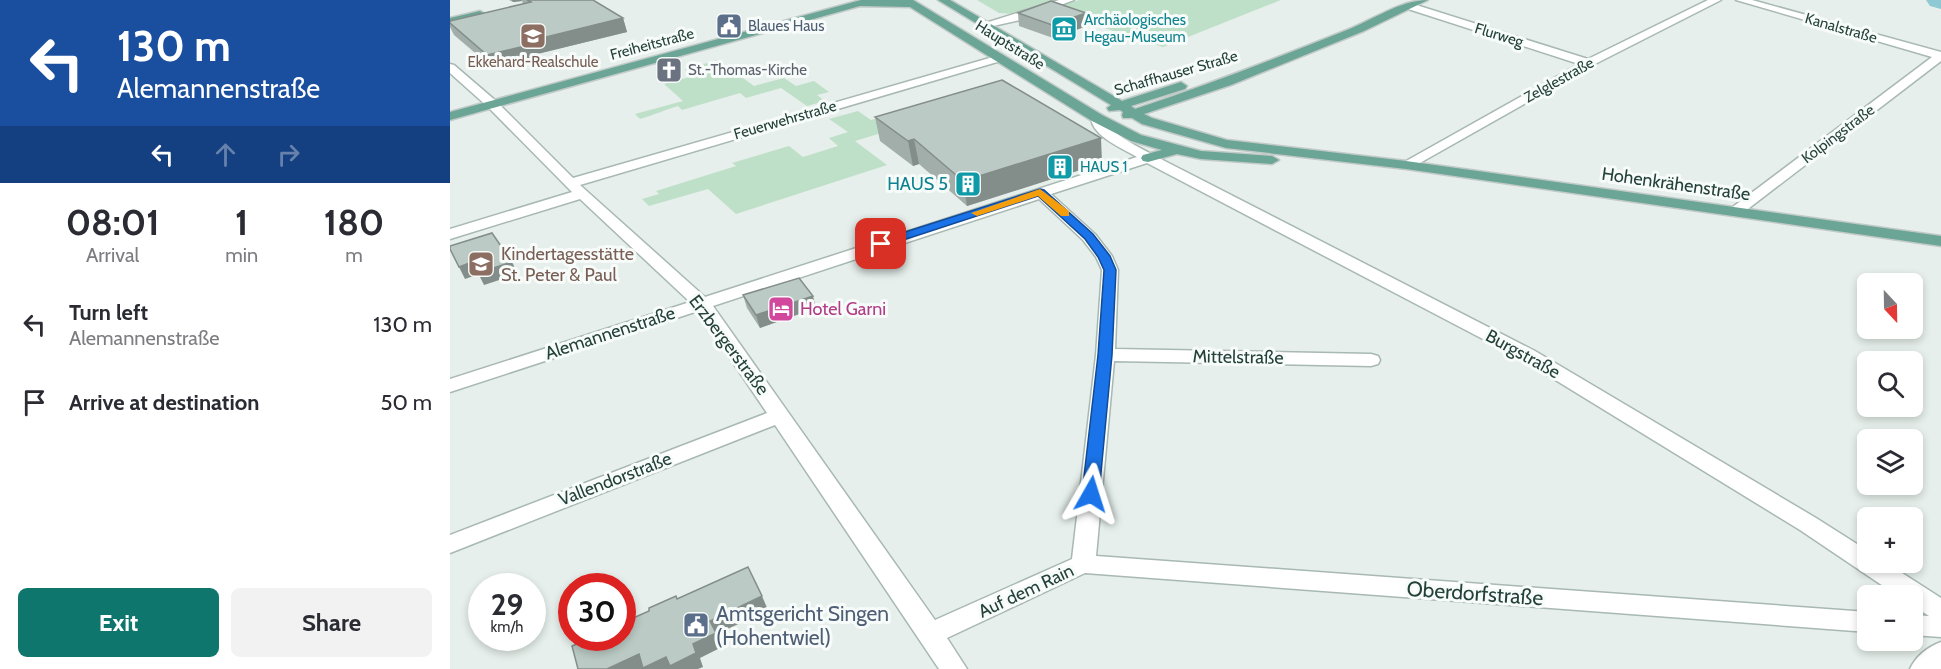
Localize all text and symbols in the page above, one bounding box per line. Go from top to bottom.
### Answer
street label: Kanalstraße [1803,9,1879,47]
public building icon: Blaues Haus [714,11,744,41]
place label: Archäologisches Hegau-Museum [1084,11,1186,46]
museum icon: Archäologisches Hegau-Museum [1049,14,1079,44]
place label: Blaues Haus [748,17,824,35]
street label: Hauptstraße [972,17,1048,74]
street label: Flurweg [1472,19,1526,51]
text: 130 m [117,20,231,72]
school or university icon: Ekkehard-Realschule [518,21,548,51]
icon: left [18,24,96,102]
street label: Freiheitstraße [608,24,696,64]
street label: Schaffhauser Straße [1112,47,1240,99]
place label: Ekkehard-Realschule [468,53,599,71]
street label: Zelglestraße [1521,53,1597,107]
church icon: St.-Thomas-Kirche [654,55,684,85]
place label: St.-Thomas-Kirche [688,61,807,79]
text: Alemannenstraße [117,72,320,105]
street label: Feuerwehrstraße [732,97,839,143]
street label: Kolpingstraße [1798,101,1878,167]
icon: left [146,138,179,171]
icon: ahead [209,138,242,171]
icon: right [272,138,305,171]
building icon: HAUS 1 [1045,152,1075,182]
place label: HAUS 1 [1080,158,1127,176]
street label: Hohenkrähenstraße [1600,163,1752,205]
building icon: HAUS 5 [953,169,983,199]
place label: HAUS 5 [887,173,948,195]
text: 08:01 [66,200,160,244]
text: 1 [235,200,248,244]
text: 180 [324,200,384,244]
pin [855,218,906,269]
icon: arrive [864,227,897,260]
text: Arrival [86,243,139,267]
text: min [225,243,258,267]
text: m [345,243,363,267]
place label: Kindertagesstätte St. Peter & Paul [501,243,634,286]
school or university icon: Kindertagesstätte St. Peter & Paul [466,249,496,279]
north arrow [1857,273,1923,339]
map controls [1857,273,1923,651]
street label: Erzbergerstraße [684,291,774,399]
hotel icon: Hotel Garni [766,294,796,324]
place label: Hotel Garni [800,298,886,320]
text: Turn left [69,299,148,326]
street label: Alemannenstraße [542,302,678,364]
icon: left [18,308,51,341]
text: 130 m [373,311,432,338]
street label: Burgstraße [1482,325,1564,383]
text: Alemannenstraße [69,326,219,350]
street label: Mittelstraße [1192,345,1284,369]
button: search [1857,351,1923,417]
icon: arrive [18,386,51,419]
text: Arrive at destination [69,389,259,416]
text: 50 m [380,389,432,416]
button: layers [1857,429,1923,495]
street label: Vallendorstraße [555,447,675,511]
position arrow [1059,462,1123,526]
button: + [1857,507,1923,573]
street label: Auf dem Rain [975,559,1077,623]
speed limit sign: 30 [558,573,636,651]
street label: Oberdorfstraße [1406,576,1544,610]
button: − [1857,585,1923,651]
text: 29 [491,586,523,623]
button: Exit [18,588,219,657]
button: Share [231,588,432,657]
place label: Amtsgericht Singen (Hohentwiel) [716,601,889,650]
public building icon: Amtsgericht Singen (Hohentwiel) [681,610,711,640]
text: km/h [491,618,523,636]

